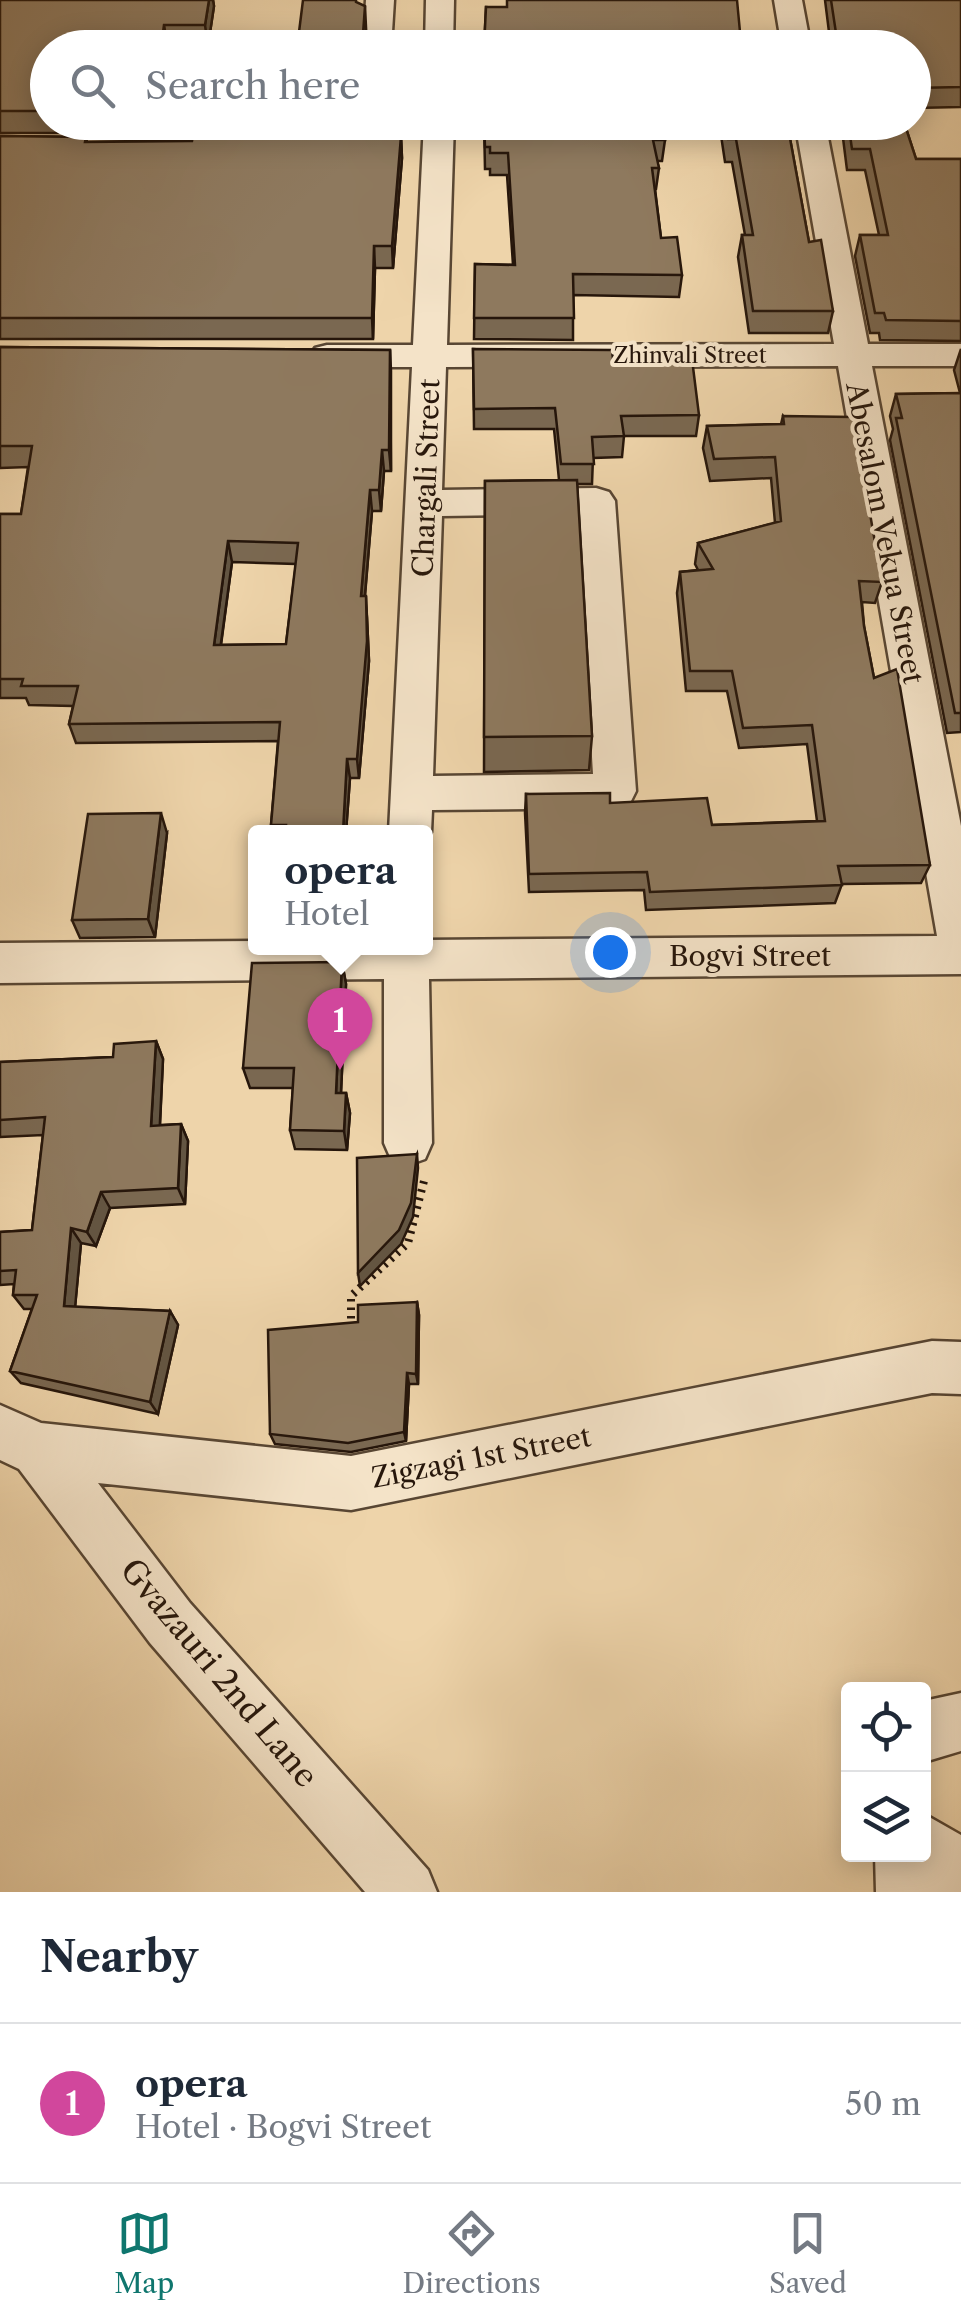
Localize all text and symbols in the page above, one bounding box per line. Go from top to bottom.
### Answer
search box [30,30,931,140]
icon: search [65,58,120,113]
text: Search here [145,62,360,109]
street label: Zhinvali Street [614,342,767,369]
street label: Chargali Street [406,378,446,578]
street label: Abesalom Vekua Street [839,378,931,687]
popup [248,825,433,955]
text: opera [284,847,397,894]
text: Hotel [284,894,369,933]
your location [585,927,636,978]
street label: Bogvi Street [669,939,831,973]
pin: 1 [308,988,372,1070]
street label: Zigzagi 1st Street [368,1419,594,1495]
street label: Gvazauri 2nd Lane [113,1551,326,1795]
map controls [841,1682,931,1862]
button: locate [841,1682,931,1772]
button: layers [841,1772,931,1862]
text: Nearby [40,1931,198,1983]
text: opera [135,2060,248,2107]
text: 1 [65,2084,80,2123]
text: 50 m [845,2084,921,2123]
text: Hotel · Bogvi Street [135,2107,431,2146]
tab: Map [114,2206,174,2300]
tab: Directions [402,2206,541,2300]
tab: Saved [769,2206,847,2300]

